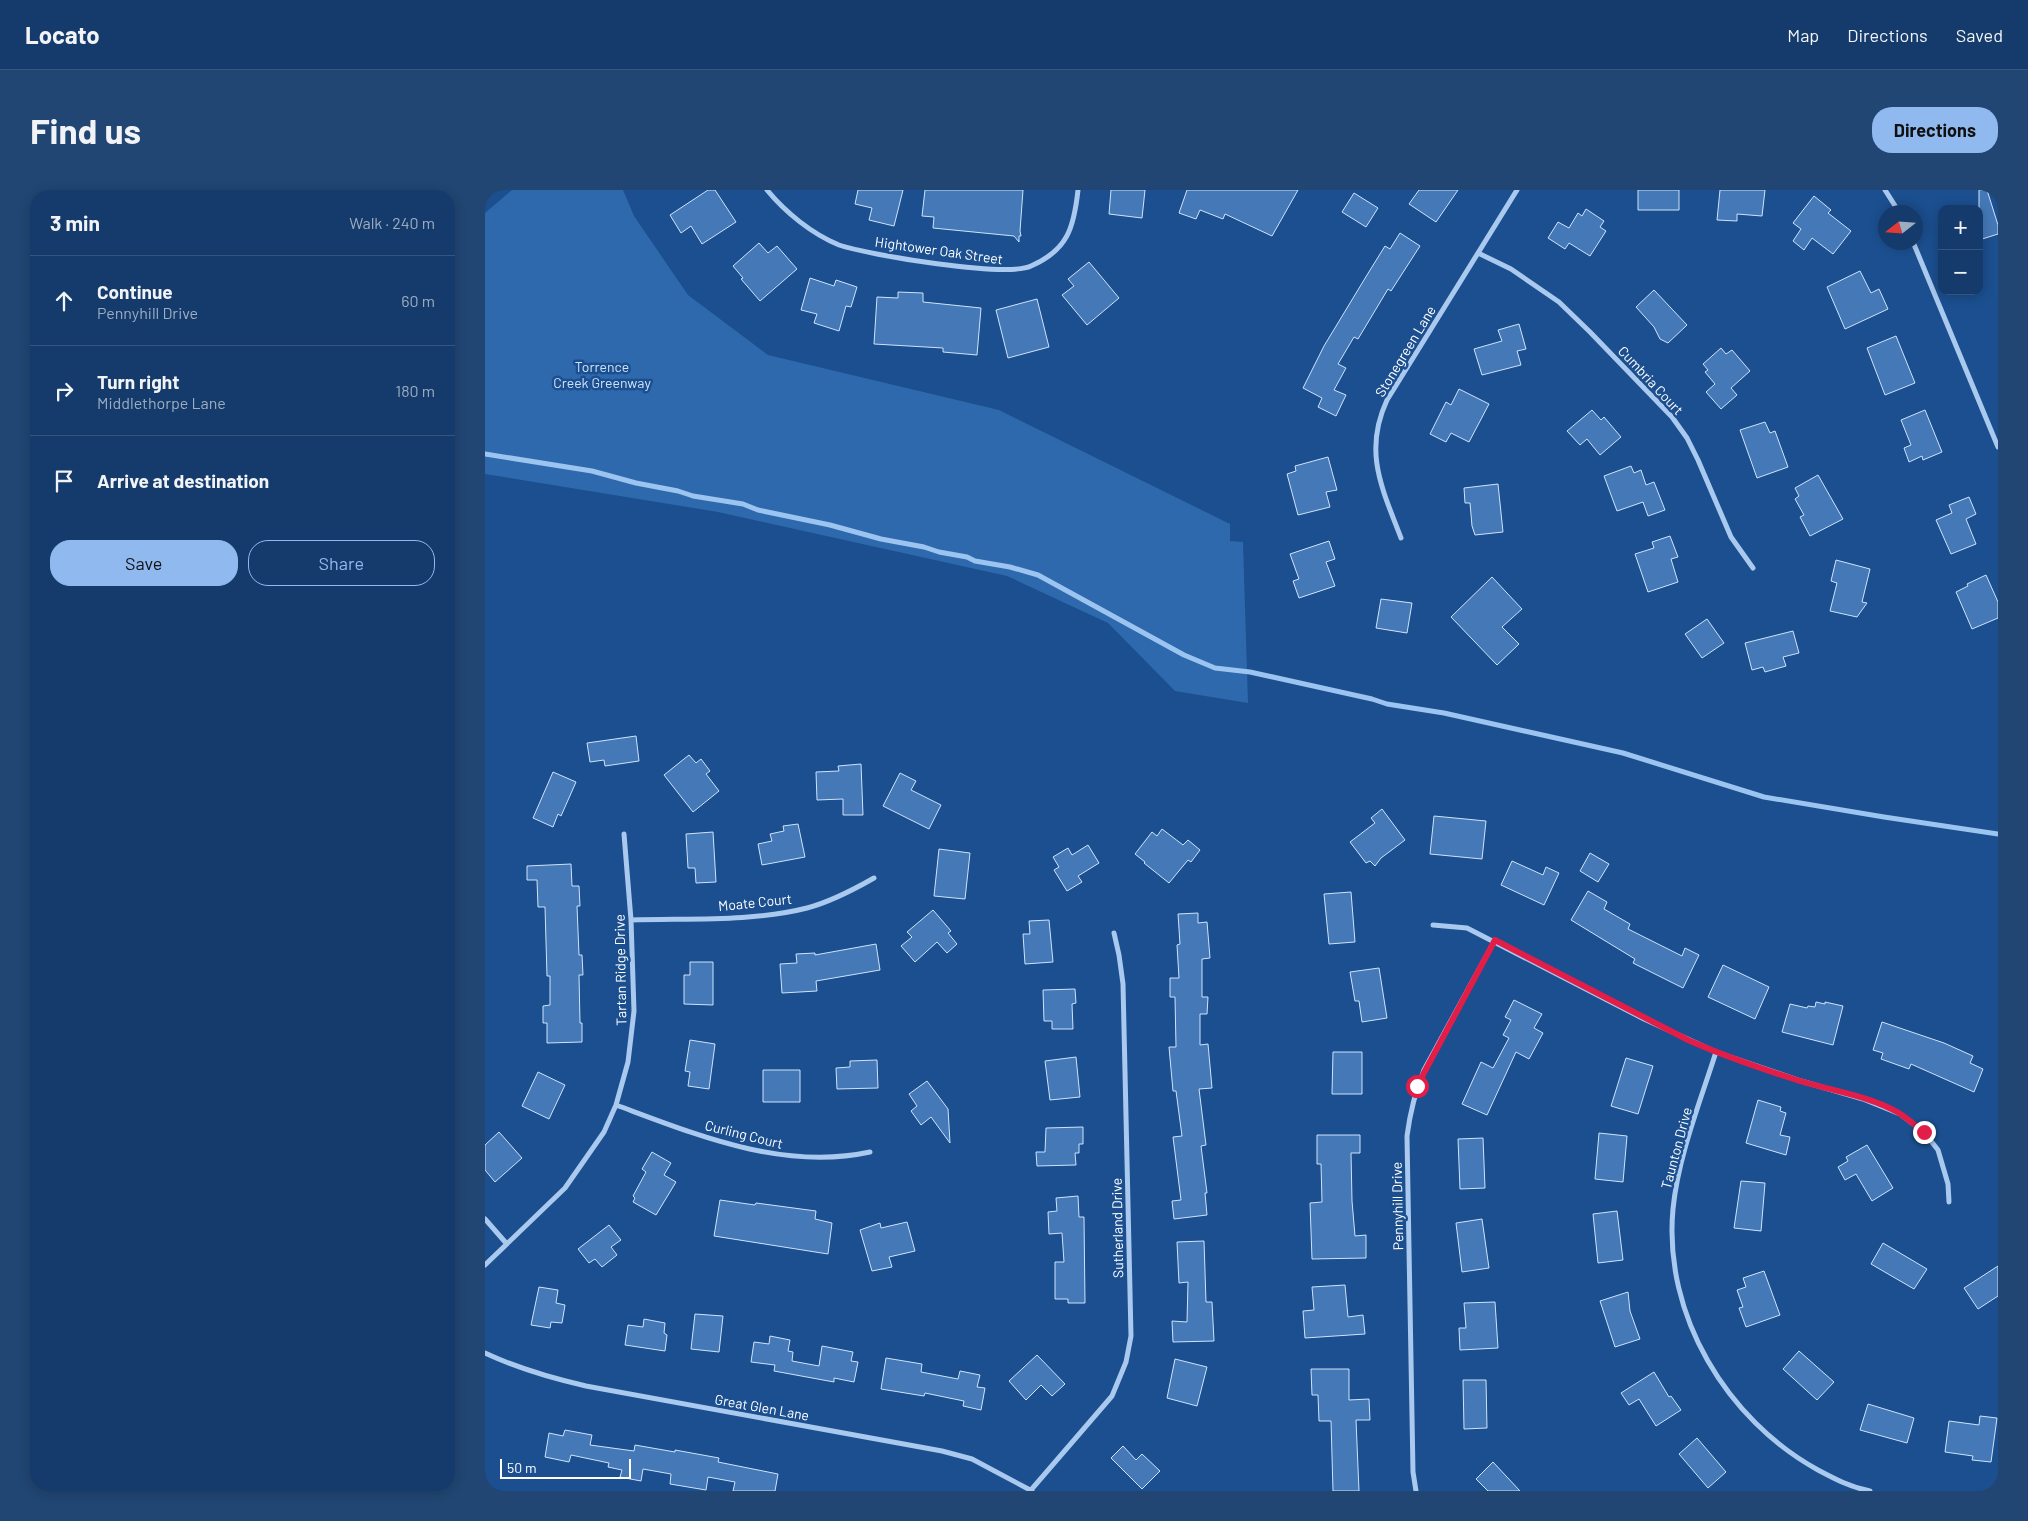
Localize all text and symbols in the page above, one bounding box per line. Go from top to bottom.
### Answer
text: Locato [25,20,100,49]
text: Map [1787,24,1819,46]
text: Directions [1847,24,1928,46]
text: Saved [1956,24,2003,46]
button: Directions [1872,107,1998,153]
text: Find us [30,109,141,151]
north arrow [1878,205,1923,250]
map controls [1938,205,1983,295]
button: + [1938,205,1983,250]
text: 3 min [50,210,100,235]
text: Walk · 240 m [349,213,435,232]
street label: Hightower Oak Street [874,233,1004,267]
button: − [1938,250,1983,295]
text: Continue [97,280,173,303]
icon: ahead [50,287,78,315]
text: 60 m [401,291,435,310]
street label: Stonegreen Lane [1371,302,1439,400]
text: Pennyhill Drive [97,303,198,322]
street label: Cumbria Court [1615,342,1687,418]
park label: Torrence Creek Greenway [553,358,651,391]
text: Turn right [97,370,179,393]
icon: right [50,377,78,405]
text: 180 m [396,381,435,400]
text: Middlethorpe Lane [97,393,226,412]
icon: arrive [50,467,78,495]
text: Arrive at destination [97,469,269,492]
button: Save [50,540,238,586]
button: Share [248,540,435,586]
street label: Moate Court [717,890,793,914]
street label: Tartan Ridge Drive [611,914,629,1026]
route start [1406,1075,1429,1098]
street label: Taunton Drive [1657,1105,1695,1191]
street label: Curling Court [703,1116,785,1152]
route end [1913,1121,1936,1144]
street label: Pennyhill Drive [1388,1162,1406,1250]
street label: Sutherland Drive [1108,1178,1126,1278]
street label: Great Glen Lane [713,1390,811,1424]
scale bar [500,1456,631,1479]
text: 50 m [507,1459,536,1476]

